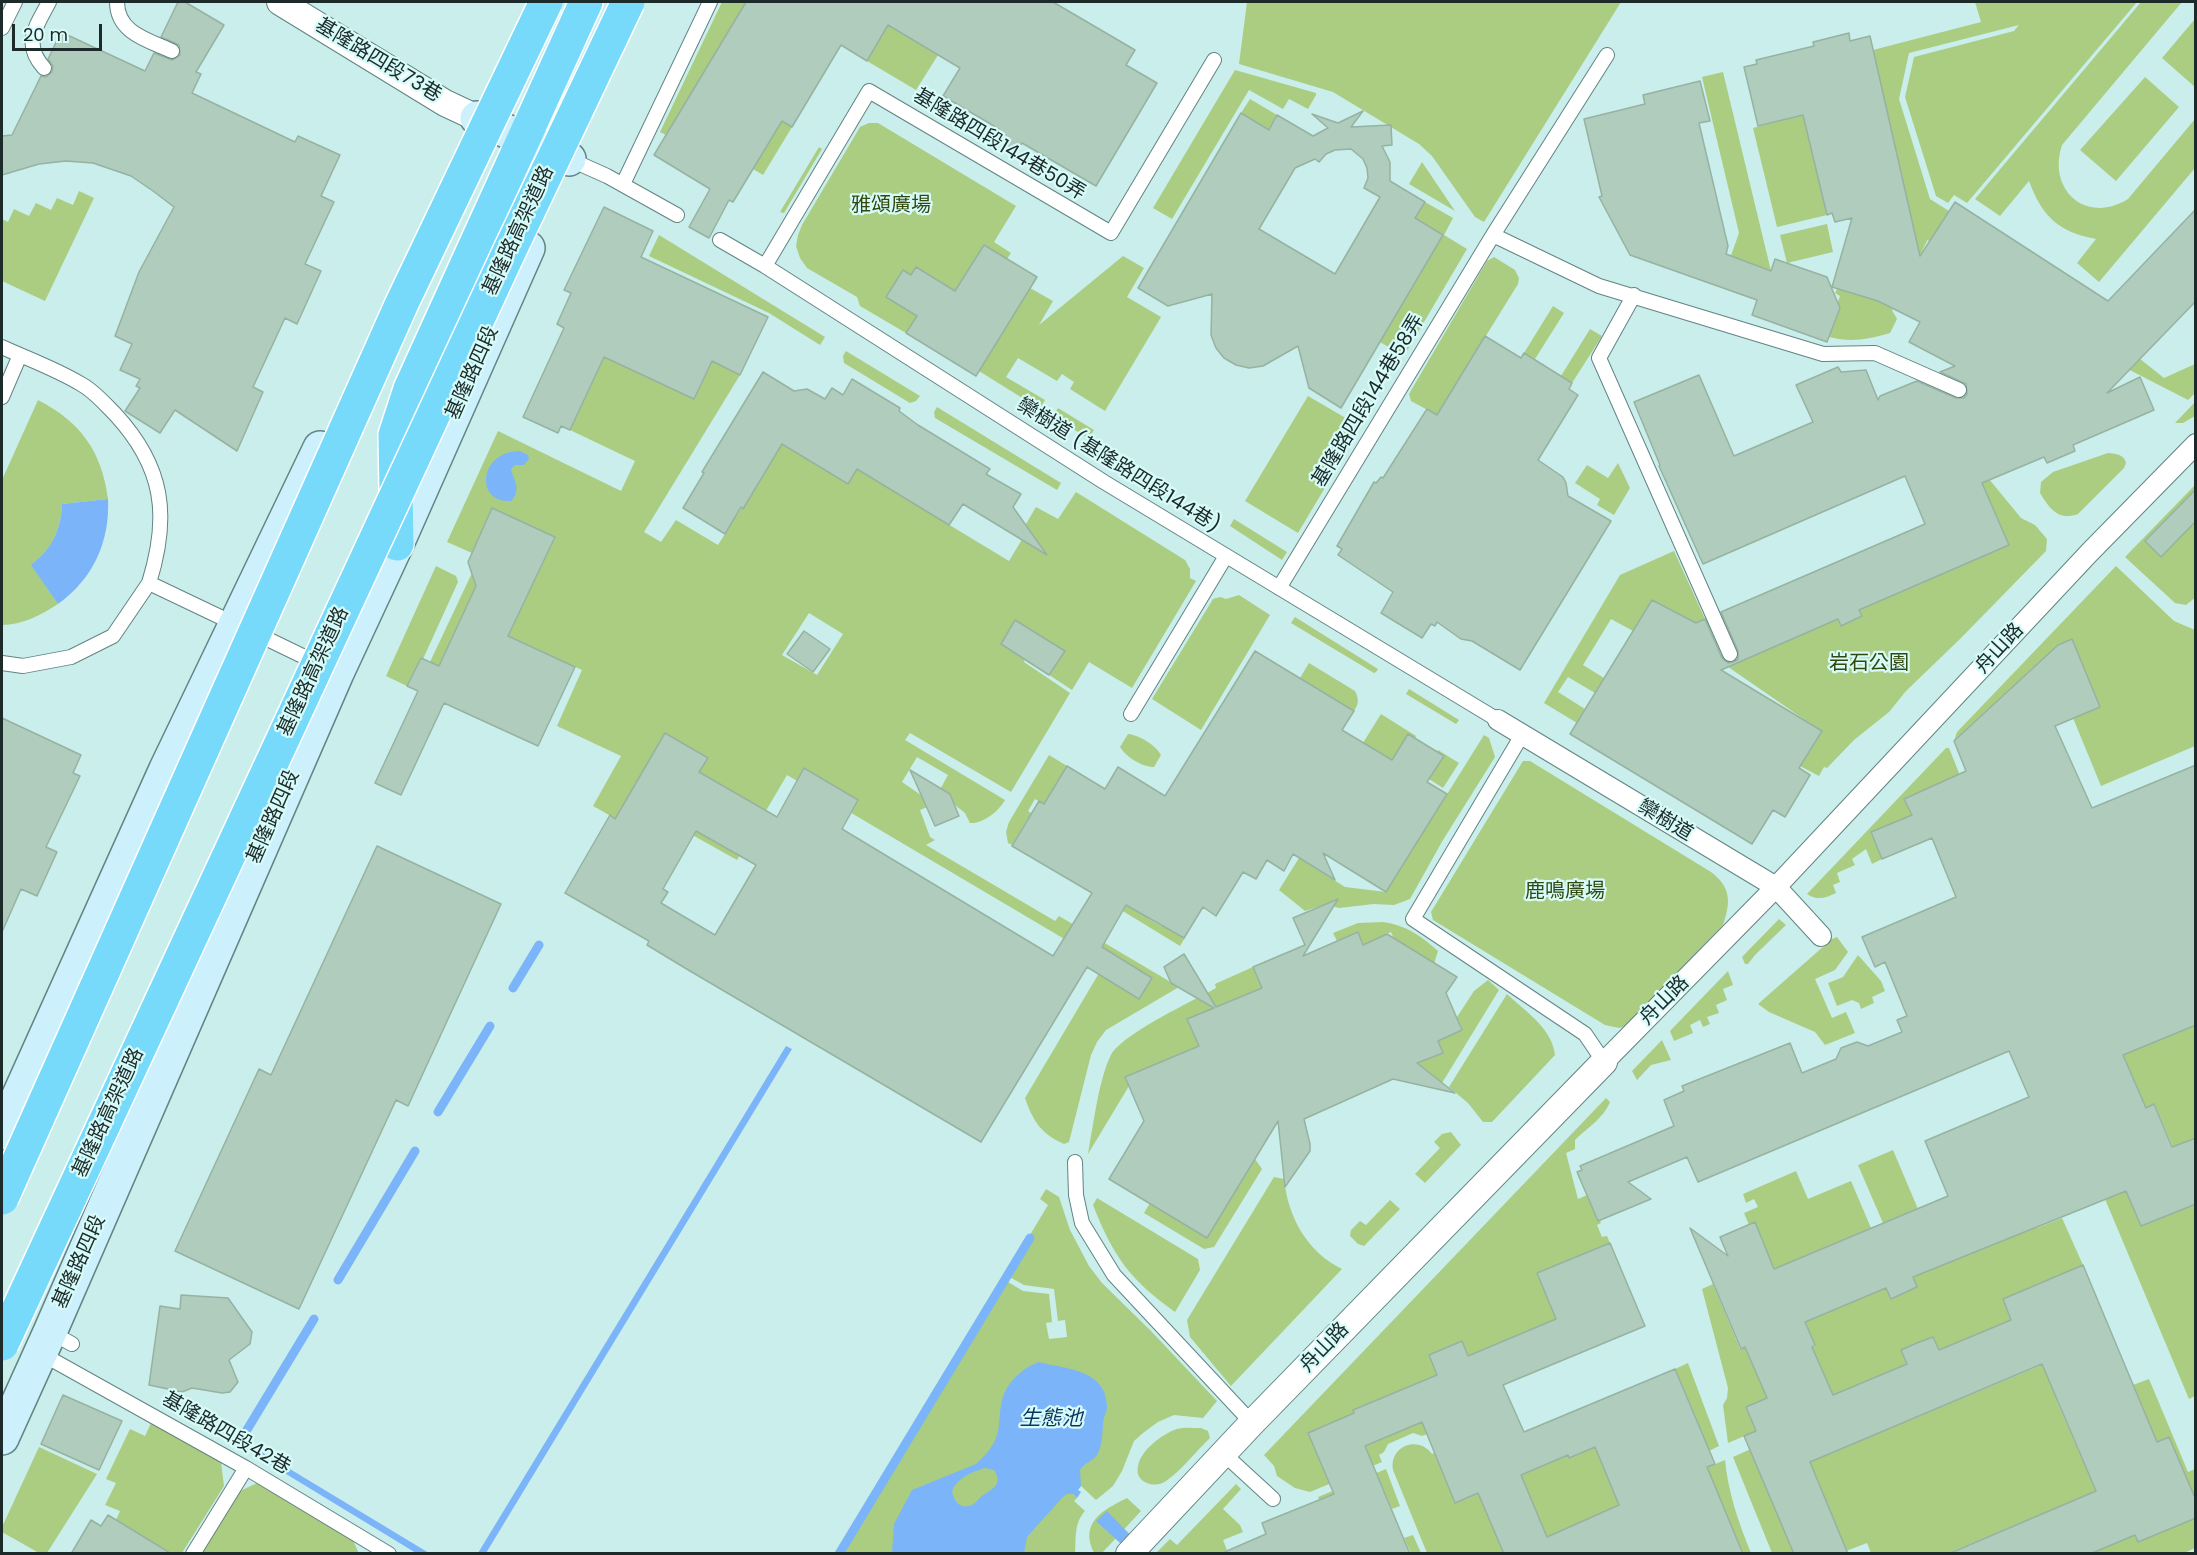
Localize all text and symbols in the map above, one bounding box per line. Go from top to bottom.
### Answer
scale bar [15,12,105,50]
street label: 基隆路四段73巷 [311,14,445,108]
text: 20 m [23,22,68,47]
street label: 基隆路四段144巷50弄 [909,84,1089,206]
street label: 基隆路高架道路 [479,162,559,300]
park label: 雅頌廣場 [851,194,931,218]
street label: 基隆路四段144巷58弄 [1308,311,1430,491]
street label: 基隆路四段 [442,322,504,424]
street label: 欒樹道 (基隆路四段144巷) [1012,394,1224,538]
street label: 基隆路高架道路 [274,603,354,741]
street label: 舟山路 [1971,619,2029,679]
park label: 岩石公園 [1829,652,1909,676]
street label: 基隆路四段 [243,766,305,868]
street label: 欒樹道 [1633,795,1697,847]
park label: 鹿鳴廣場 [1525,880,1605,904]
street label: 舟山路 [1635,971,1695,1031]
street label: 基隆路高架道路 [69,1044,149,1182]
street label: 基隆路四段 [49,1211,111,1313]
street label: 舟山路 [1296,1318,1354,1378]
street label: 基隆路四段42巷 [158,1388,294,1480]
water label: 生態池 [1020,1407,1082,1433]

